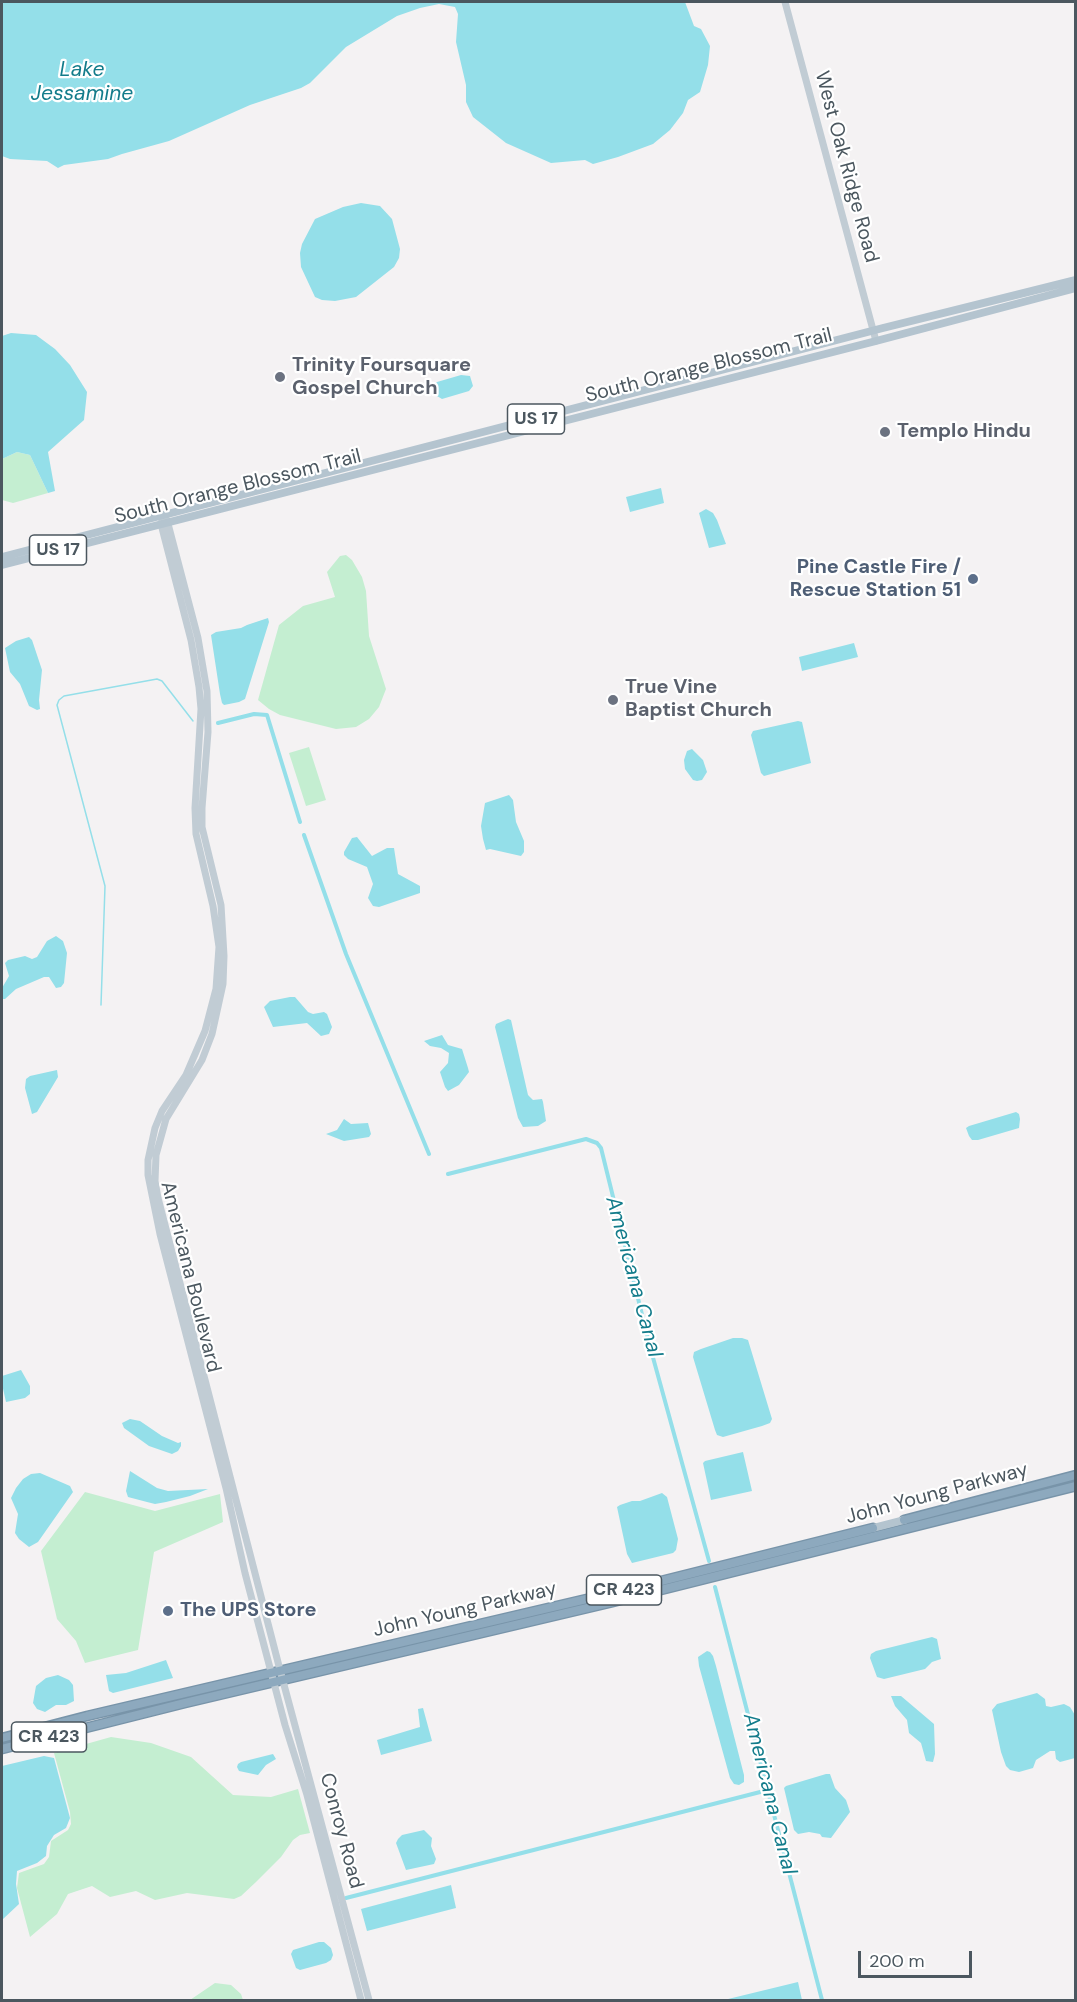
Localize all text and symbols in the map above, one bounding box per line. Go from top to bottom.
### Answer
water label: Lake Jessamine [31,57,133,107]
street label: West Oak Ridge Road [809,69,883,265]
street label: South Orange Blossom Trail [583,324,835,408]
place label: Trinity Foursquare Gospel Church [292,354,471,401]
marker: Trinity Foursquare Gospel Church [273,370,287,384]
road number: US 17 [508,404,564,434]
place label: Templo Hindu [897,420,1031,444]
marker: Templo Hindu [878,425,892,439]
street label: South Orange Blossom Trail [112,445,364,529]
road number: US 17 [29,535,86,565]
place label: Pine Castle Fire / Rescue Station 51 [790,556,961,603]
marker: Pine Castle Fire / Rescue Station 51 [966,572,980,586]
place label: True Vine Baptist Church [625,676,772,723]
marker: True Vine Baptist Church [606,693,620,707]
street label: Americana Boulevard [155,1179,225,1375]
water label: Americana Canal [599,1194,667,1360]
street label: John Young Parkway [843,1458,1031,1530]
road number: CR 423 [586,1575,662,1605]
street label: John Young Parkway [371,1577,559,1643]
place label: The UPS Store [180,1599,317,1623]
marker: The UPS Store [161,1604,175,1618]
water label: Americana Canal [737,1711,801,1877]
road number: CR 423 [11,1722,86,1752]
street label: Conroy Road [314,1771,368,1891]
scale bar [861,1939,975,1977]
text: 200 m [869,1949,925,1973]

